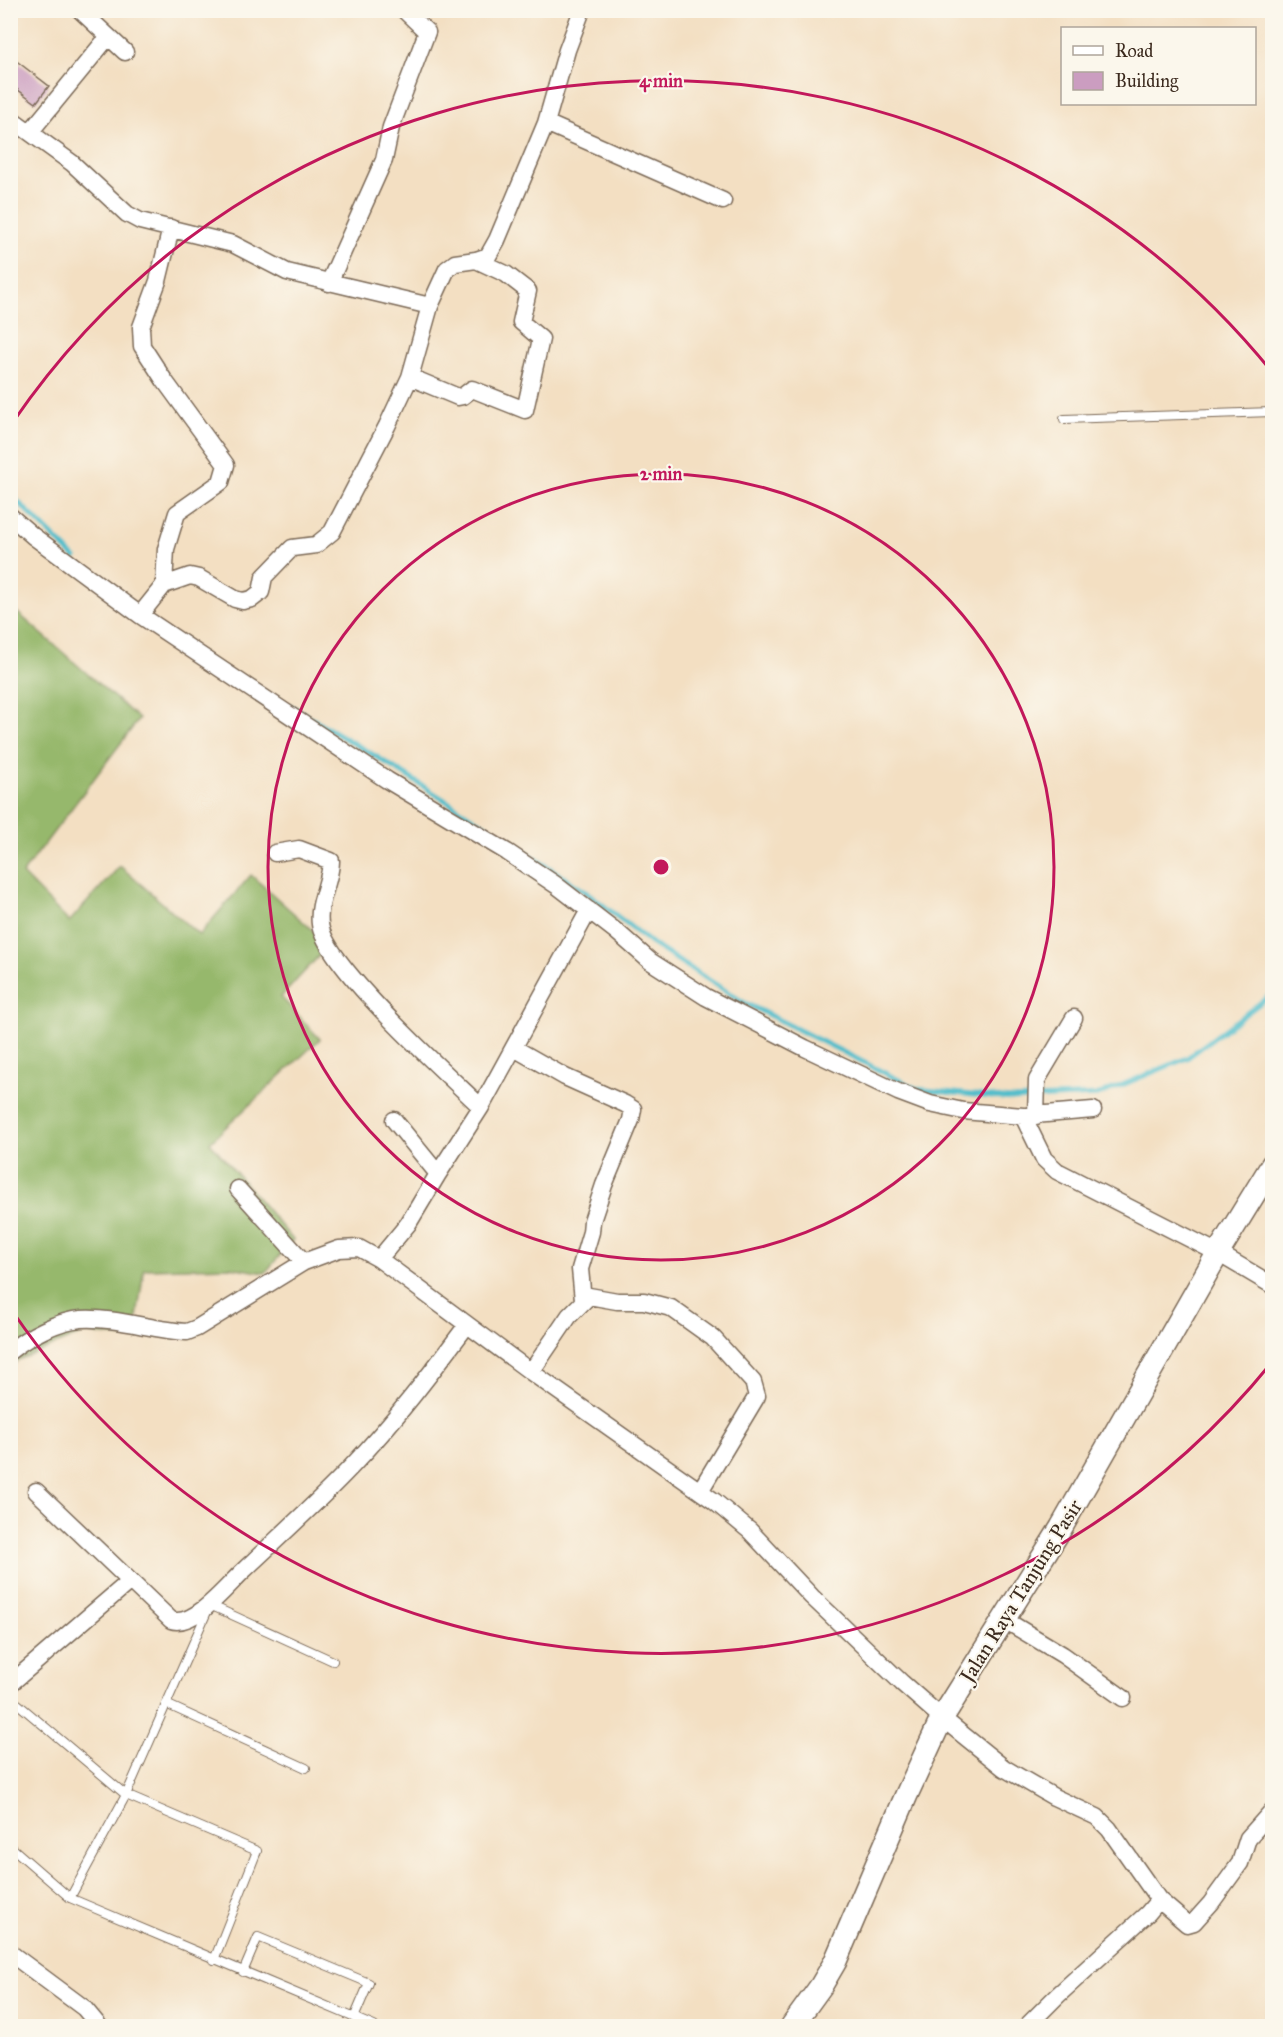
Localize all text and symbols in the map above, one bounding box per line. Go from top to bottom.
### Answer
legend [1061,27,1256,105]
text: Road [1115,40,1153,62]
text: 4 min [639,70,683,93]
text: Building [1115,70,1179,93]
text: 2 min [640,463,683,485]
centre of rings [651,857,671,877]
street label: Jalan Raya Tanjung Pasir [953,1495,1088,1689]

